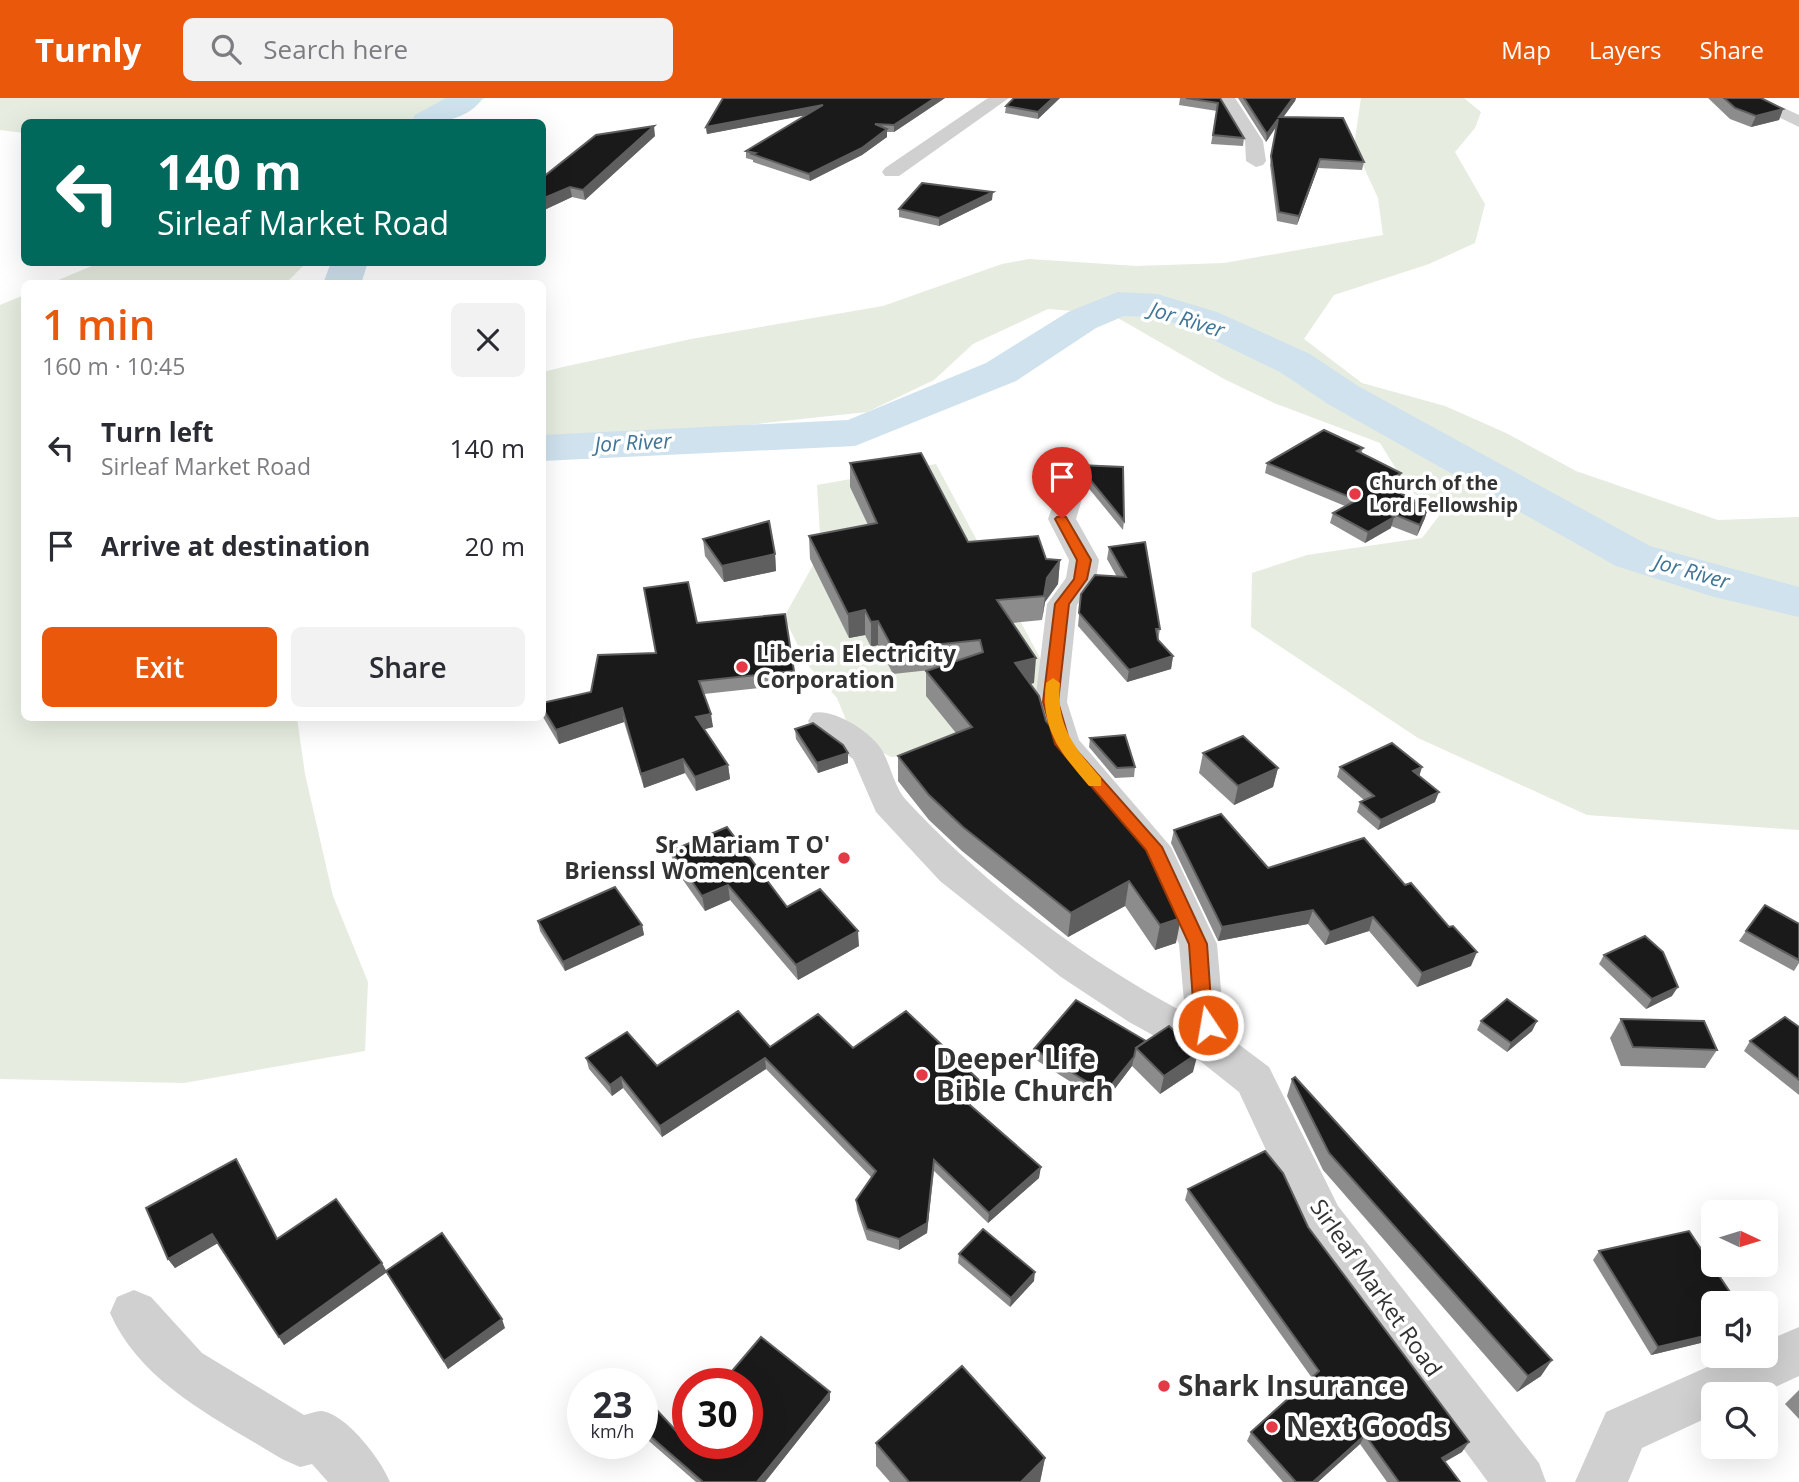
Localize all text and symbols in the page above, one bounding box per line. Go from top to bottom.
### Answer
search box [183,18,673,81]
text: Turnly [35,27,141,72]
icon: search [207,30,245,68]
text: Search here [263,31,408,67]
text: Map [1501,33,1551,66]
text: Layers [1589,33,1662,66]
text: Share [1700,33,1764,66]
text: 140 m [157,138,302,204]
icon: left [42,147,133,238]
text: Sirleaf Market Road [157,201,449,244]
water label: Jor River [1143,293,1229,344]
text: 1 min [42,295,155,352]
button: close [451,303,525,377]
text: 160 m · 10:45 [42,350,185,382]
text: Turn left [101,414,213,450]
water label: Jor River [590,426,673,458]
icon: left [42,429,80,467]
text: 140 m [450,430,525,466]
pin [1032,447,1092,519]
text: Sirleaf Market Road [101,450,311,482]
icon: arrive [1043,458,1081,496]
place label: Church of the Lord Fellowship [1369,470,1518,518]
marker: Church of the Lord Fellowship [1347,486,1363,502]
icon: arrive [42,527,80,565]
text: Arrive at destination [101,528,370,564]
text: 20 m [464,528,525,564]
water label: Jor River [1648,546,1734,595]
button: Exit [42,627,277,707]
button: Share [291,627,525,707]
place label: Liberia Electricity Corporation [756,637,957,695]
marker: Liberia Electricity Corporation [734,659,750,675]
place label: Sr. Mariam T O' Brienssl Women center [564,828,830,886]
marker: Sr. Mariam T O' Brienssl Women center [836,850,852,866]
position arrow [1171,988,1245,1062]
place label: Deeper Life Bible Church [936,1039,1114,1109]
marker: Deeper Life Bible Church [914,1067,930,1083]
street label: Sirleaf Market Road [1303,1192,1450,1383]
north arrow [1701,1200,1778,1278]
map controls [1701,1200,1778,1459]
button: sound [1701,1291,1778,1368]
place label: Shark Insurance [1178,1366,1405,1404]
speed limit sign: 30 [672,1368,763,1459]
marker: Shark Insurance [1156,1378,1172,1394]
text: 23 [592,1381,633,1428]
button: search [1701,1382,1778,1459]
place label: Next Goods [1286,1407,1448,1445]
text: km/h [591,1419,634,1443]
marker: Next Goods [1264,1419,1280,1435]

